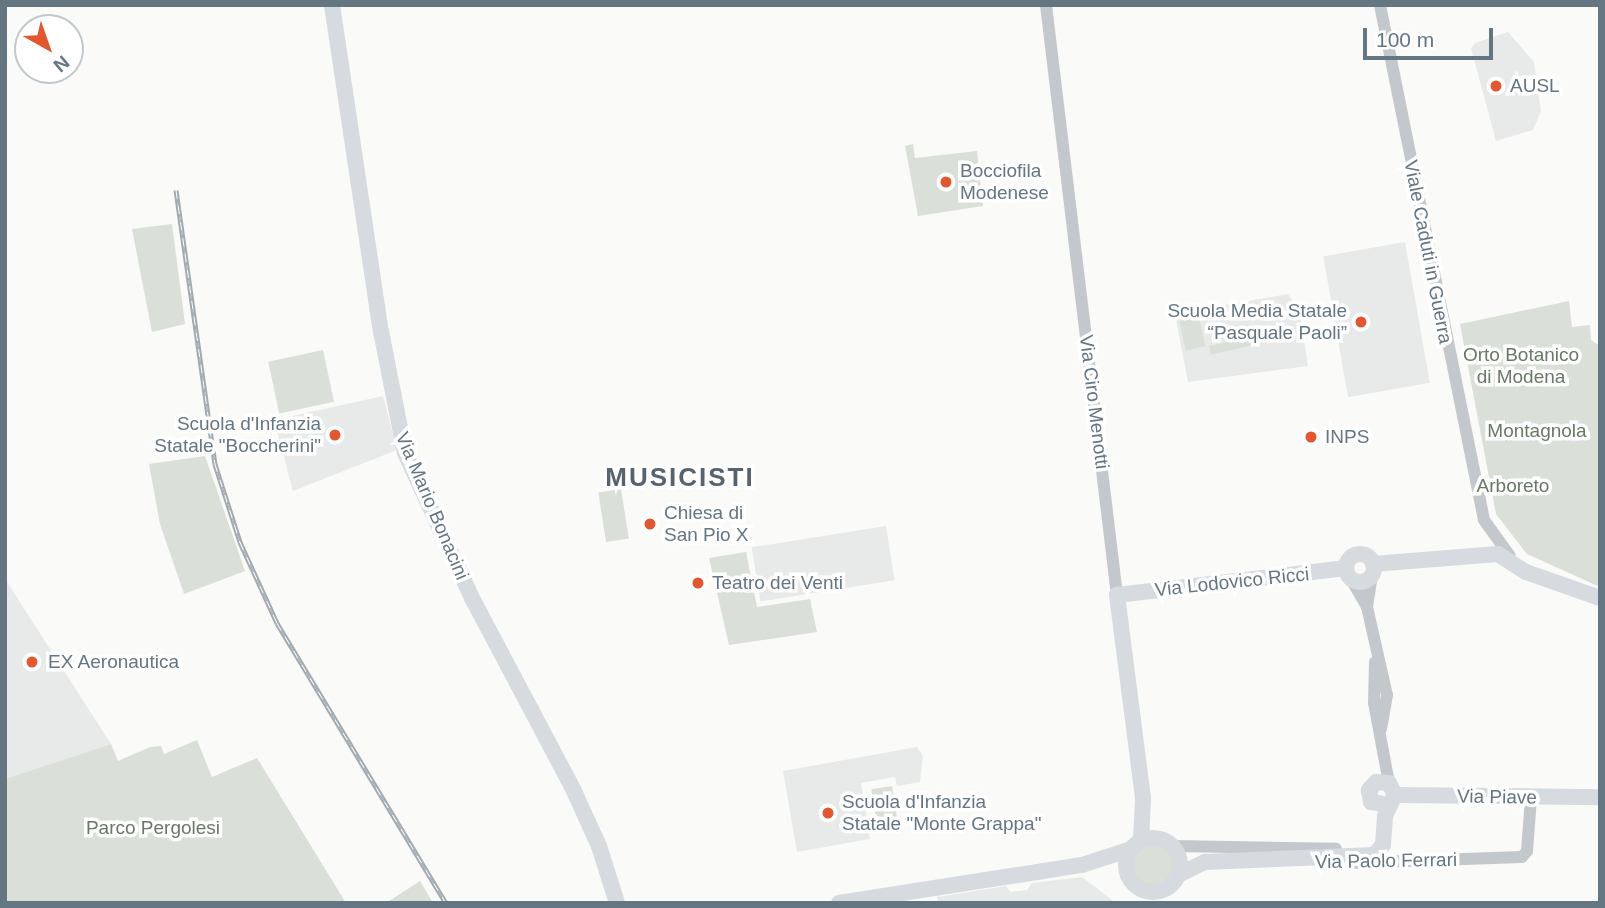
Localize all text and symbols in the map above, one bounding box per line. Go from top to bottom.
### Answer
north arrow [14,14,84,84]
scale bar [1367,14,1496,58]
text: 100 m [1376,28,1434,51]
text: N [50,51,74,76]
place label: AUSL [1510,75,1560,97]
marker: AUSL [1488,78,1504,94]
street label: Viale Caduti in Guerra [1399,158,1457,346]
place label: Bocciofila Modenese [960,160,1049,204]
marker: Bocciofila Modenese [938,174,954,190]
place label: Scuola Media Statale “Pasquale Paoli” [1167,300,1347,344]
marker: Scuola Media Statale “Pasquale Paoli” [1353,314,1369,330]
street label: Via Ciro Menotti [1074,334,1114,470]
park label: Orto Botanico di Modena [1463,344,1579,388]
place label: Scuola d'Infanzia Statale "Boccherini" [154,413,321,457]
park label: Montagnola [1487,420,1587,442]
place label: INPS [1325,426,1369,448]
marker: Scuola d'Infanzia Statale "Boccherini" [327,427,343,443]
street label: Via Mario Bonacini [391,429,473,583]
marker: INPS [1303,429,1319,445]
district label: MUSICISTI [606,462,754,494]
park label: Arboreto [1477,475,1549,497]
place label: Chiesa di San Pio X [664,502,748,546]
marker: Chiesa di San Pio X [642,516,658,532]
street label: Via Lodovico Ricci [1154,563,1310,601]
place label: Teatro dei Venti [712,572,843,594]
marker: Teatro dei Venti [690,575,706,591]
place label: EX Aeronautica [48,651,180,673]
marker: EX Aeronautica [22,652,42,672]
street label: Via Piave [1457,785,1537,809]
place label: Scuola d'Infanzia Statale "Monte Grappa" [842,791,1041,835]
marker: Scuola d'Infanzia Statale "Monte Grappa" [820,805,836,821]
park label: Parco Pergolesi [86,817,220,839]
street label: Via Paolo Ferrari [1315,848,1457,874]

